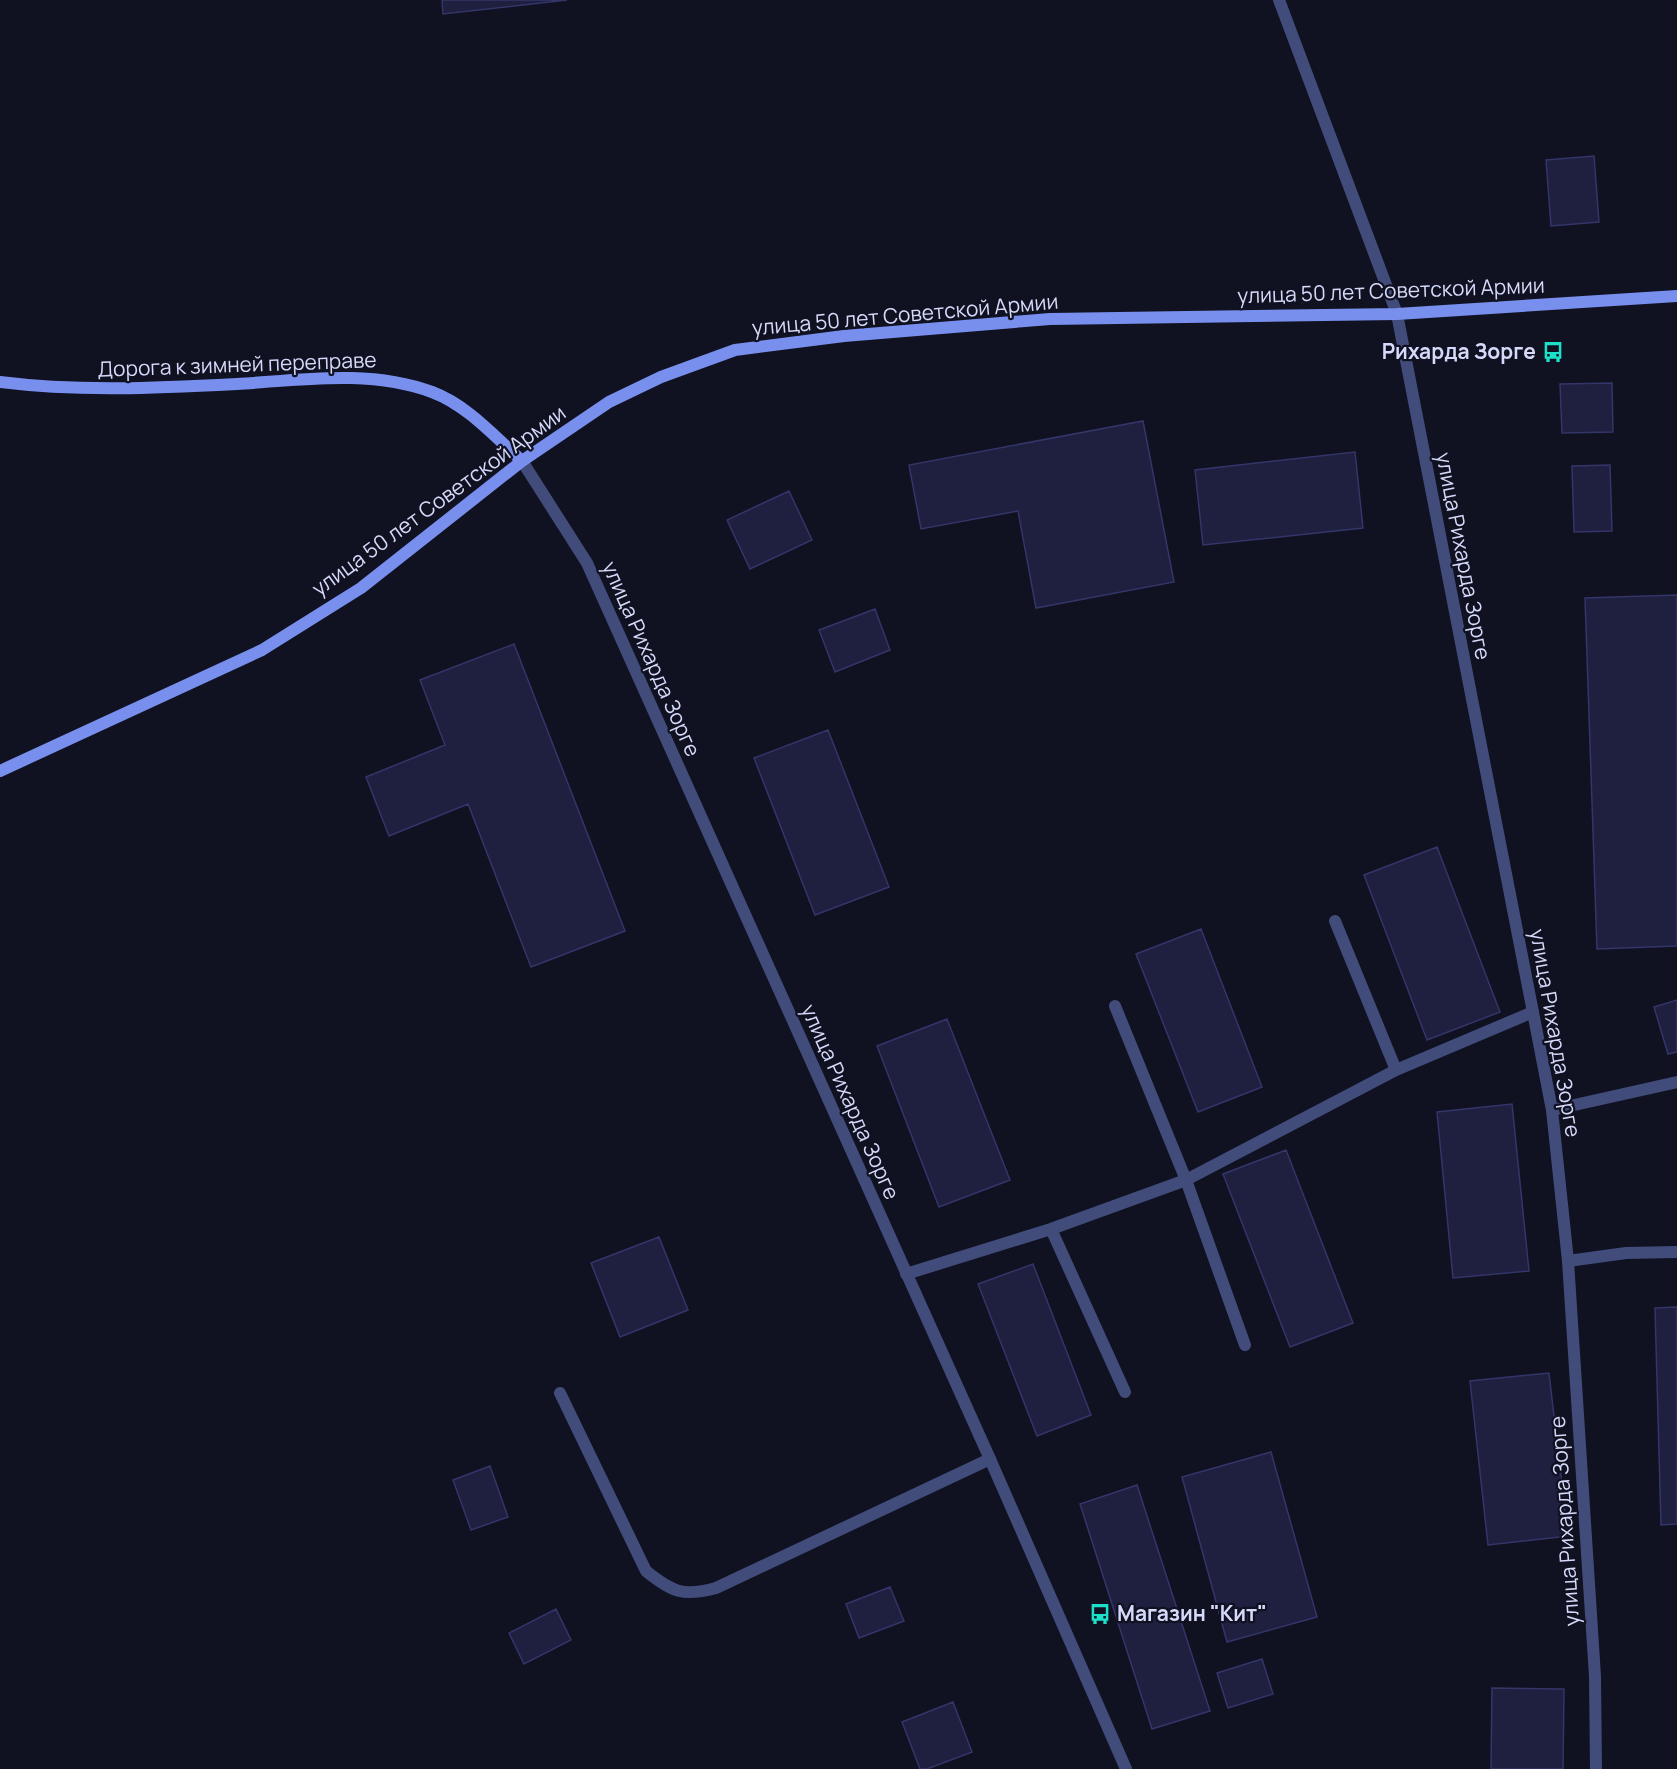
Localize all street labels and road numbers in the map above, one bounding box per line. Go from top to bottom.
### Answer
street label: улица 50 лет Советской Армии [1237,271,1545,309]
street label: улица 50 лет Советской Армии [751,287,1059,341]
street label: Дорога к зимней переправе [97,345,377,383]
street label: улица 50 лет Советской Армии [306,398,571,602]
street label: улица Рихарда Зорге [1430,450,1498,662]
street label: улица Рихарда Зорге [596,557,708,761]
street label: улица Рихарда Зорге [1524,927,1588,1139]
street label: улица Рихарда Зорге [795,1000,907,1204]
street label: улица Рихарда Зорге [1543,1415,1585,1627]

